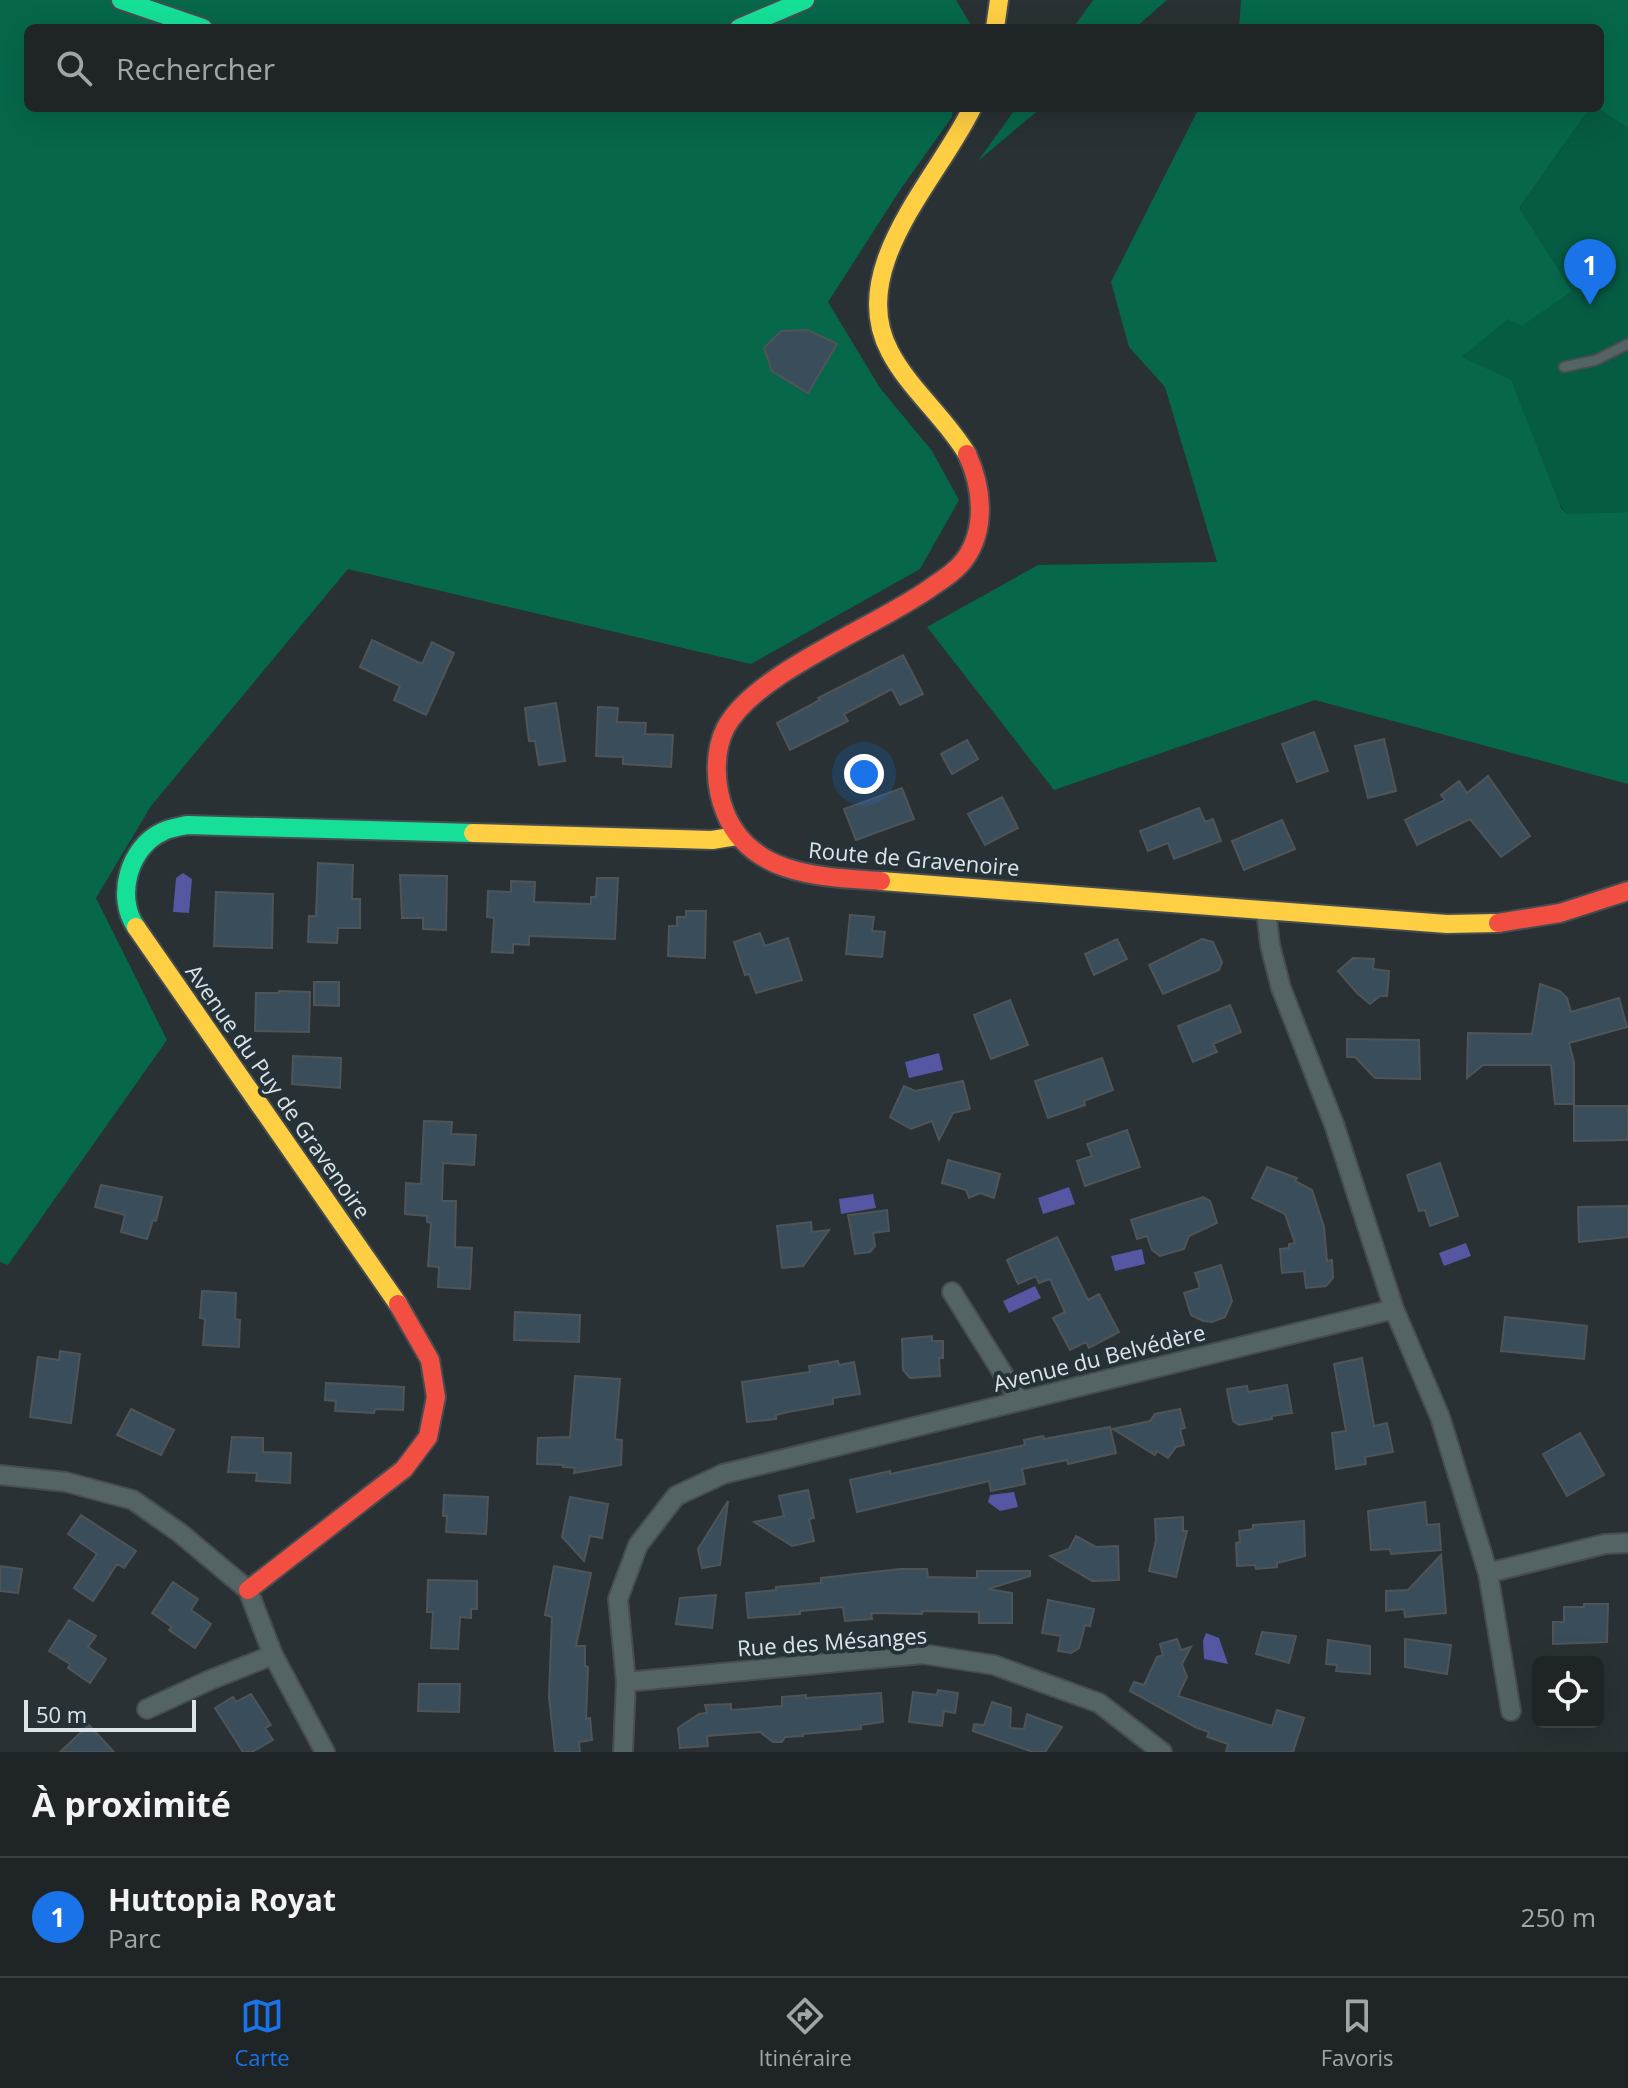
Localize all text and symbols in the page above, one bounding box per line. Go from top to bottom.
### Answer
search box [24,24,1604,112]
icon: search [52,46,96,90]
text: Rechercher [116,48,275,89]
pin: 1 [1564,239,1616,305]
your location [844,754,884,794]
street label: Route de Gravenoire [807,834,1021,882]
street label: Avenue du Puy de Gravenoire [179,958,379,1224]
street label: Avenue du Belvédère [990,1316,1208,1398]
street label: Rue des Mésanges [736,1619,928,1663]
map controls [1532,1656,1604,1728]
button: locate [1532,1656,1604,1728]
scale bar [24,1696,196,1732]
text: 50 m [36,1699,87,1729]
text: À proximité [32,1781,231,1827]
text: Huttopia Royat [108,1879,336,1920]
text: 1 [51,1899,65,1935]
text: 250 m [1521,1899,1596,1935]
text: Parc [108,1920,161,1956]
tab: Carte [234,1994,290,2072]
tab: Itinéraire [758,1994,852,2072]
tab: Favoris [1321,1994,1394,2072]

